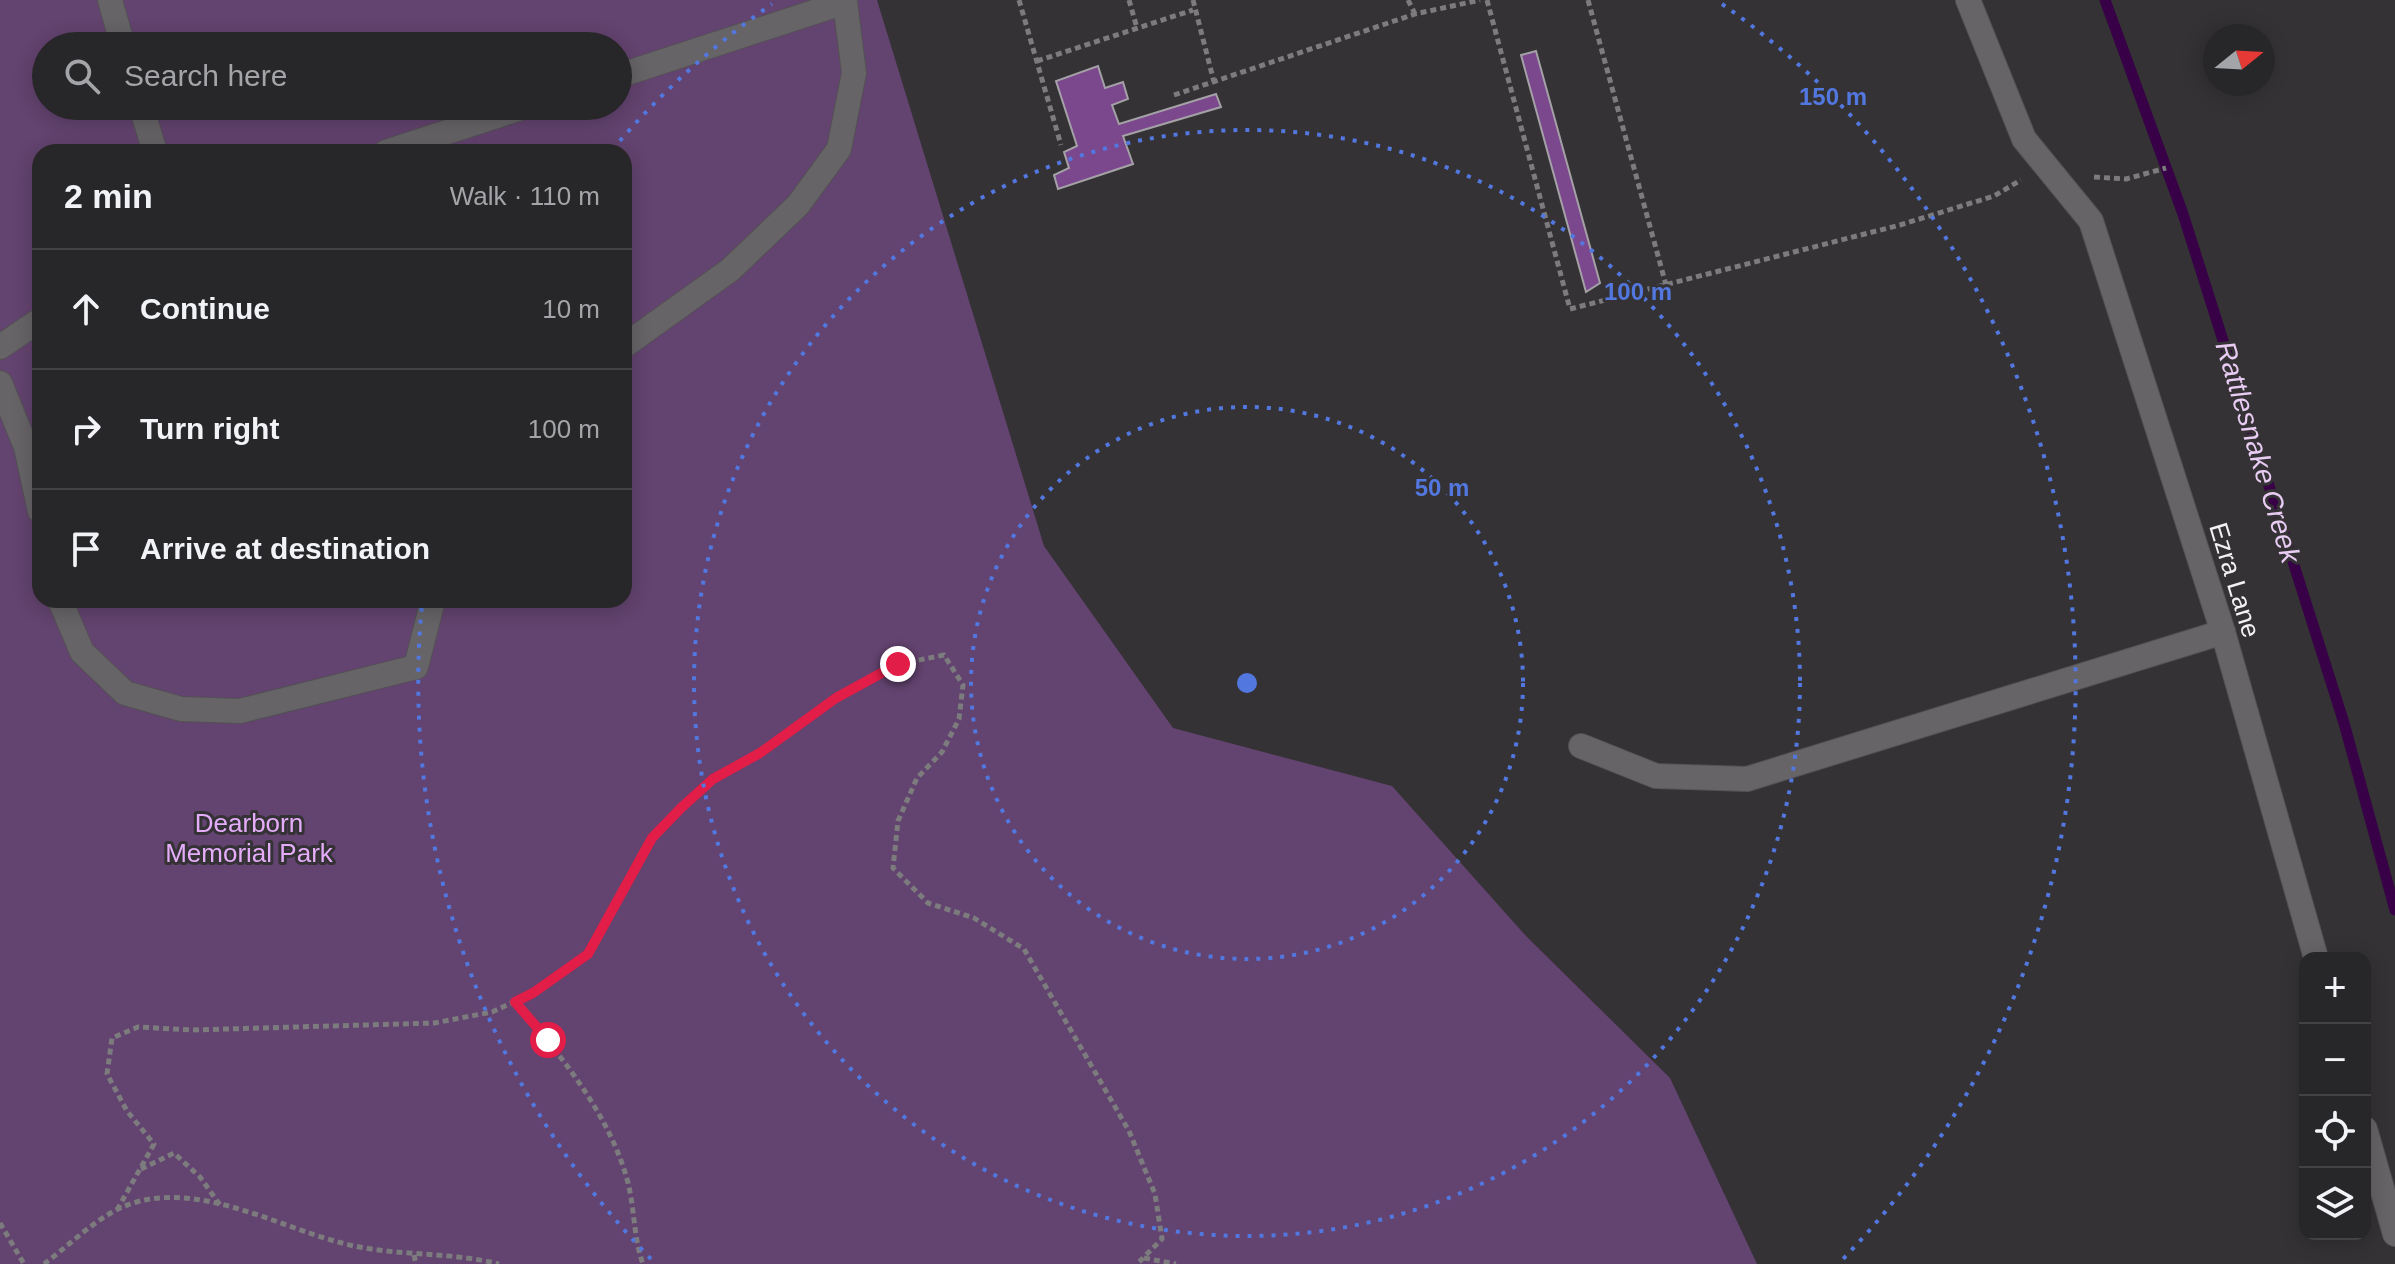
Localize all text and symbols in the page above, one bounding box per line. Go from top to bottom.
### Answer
north arrow [2203,24,2275,96]
search box [32,32,632,120]
icon: search [60,54,104,98]
text: Search here [124,59,287,92]
text: 150 m [1799,83,1867,110]
text: 2 min [64,177,153,215]
text: Walk · 110 m [450,181,600,211]
text: 100 m [1604,278,1672,305]
icon: ahead [64,287,108,331]
text: Continue [140,292,270,325]
text: 10 m [542,294,600,324]
water label: Rattlesnake Creek [2210,337,2307,569]
icon: right [64,407,108,451]
text: Turn right [140,412,279,445]
text: 100 m [528,414,600,444]
text: 50 m [1415,474,1469,501]
street label: Ezra Lane [2203,519,2267,641]
icon: arrive [64,527,108,571]
text: Arrive at destination [140,532,430,565]
route end [880,646,916,682]
centre of rings [1233,669,1261,697]
park label: Dearborn Memorial Park [165,808,334,868]
map controls [2299,952,2371,1240]
button: + [2299,952,2371,1024]
route start [530,1022,566,1058]
button: − [2299,1024,2371,1096]
button: locate [2299,1096,2371,1168]
button: layers [2299,1168,2371,1240]

